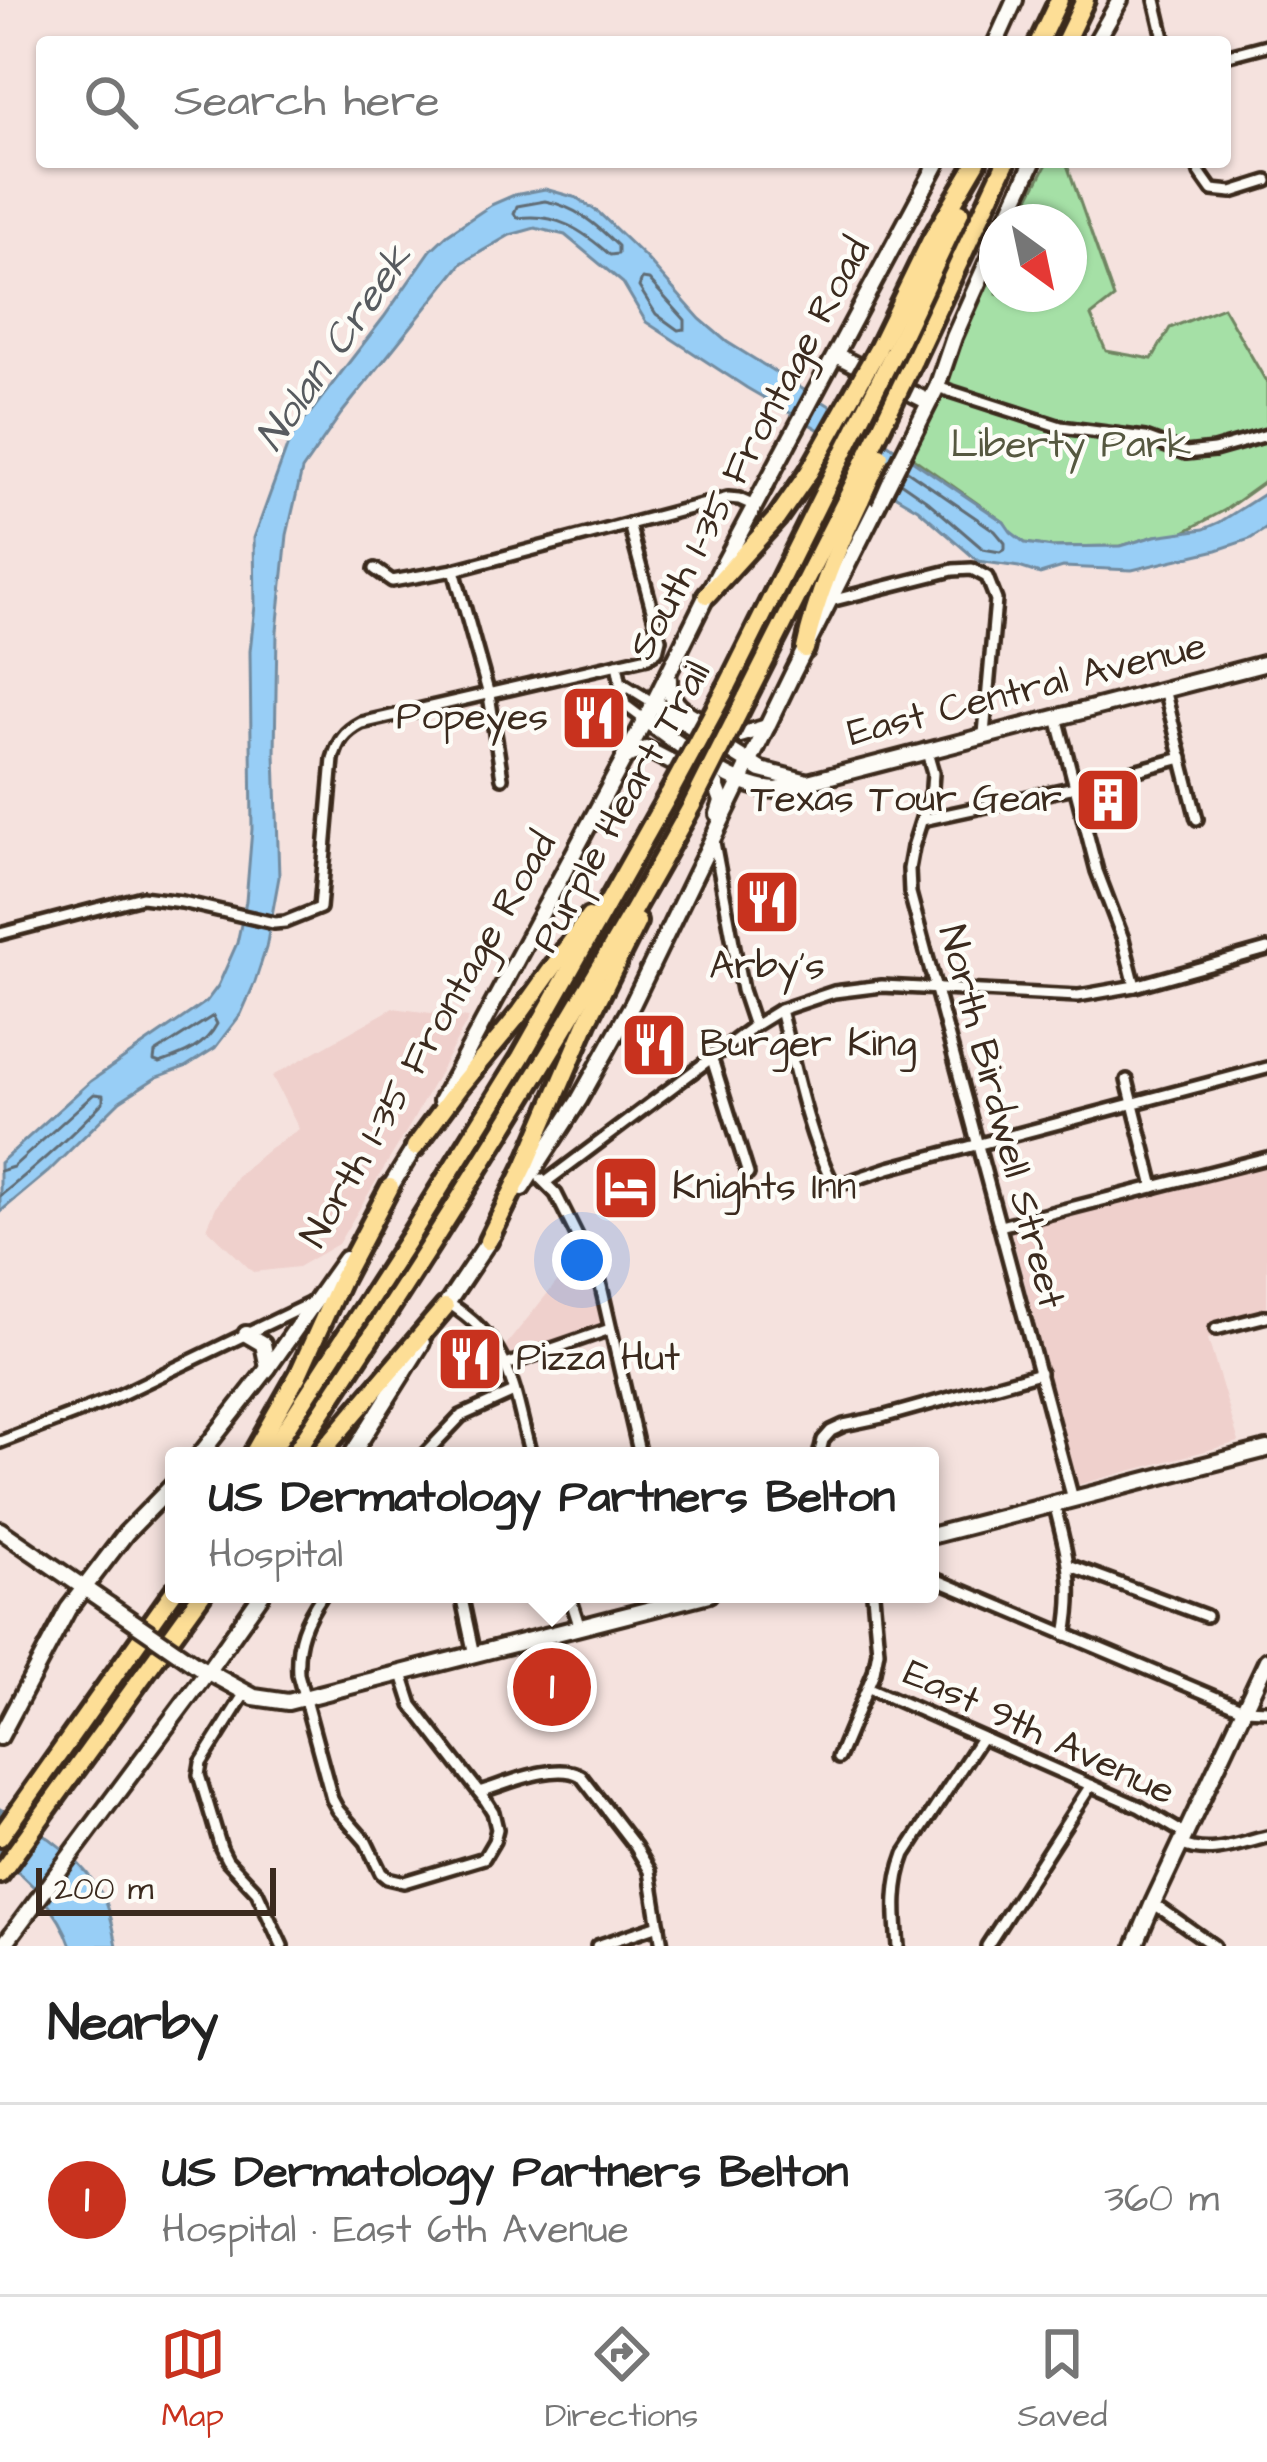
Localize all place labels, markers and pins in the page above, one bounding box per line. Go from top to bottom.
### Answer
restaurant icon: Popeyes [559,683,629,753]
place label: Popeyes [396,691,548,746]
building icon: Texas Tour Gear [1073,765,1143,835]
place label: Texas Tour Gear [751,773,1062,827]
restaurant icon: Arby's [732,867,802,937]
place label: Arby's [709,940,825,995]
restaurant icon: Burger King [619,1010,689,1080]
place label: Burger King [700,1018,917,1072]
hotel icon: Knights Inn [591,1153,661,1223]
place label: Knights Inn [672,1161,856,1215]
restaurant icon: Pizza Hut [435,1324,505,1394]
place label: Pizza Hut [516,1332,680,1386]
pin: 1 [513,1642,591,1732]

